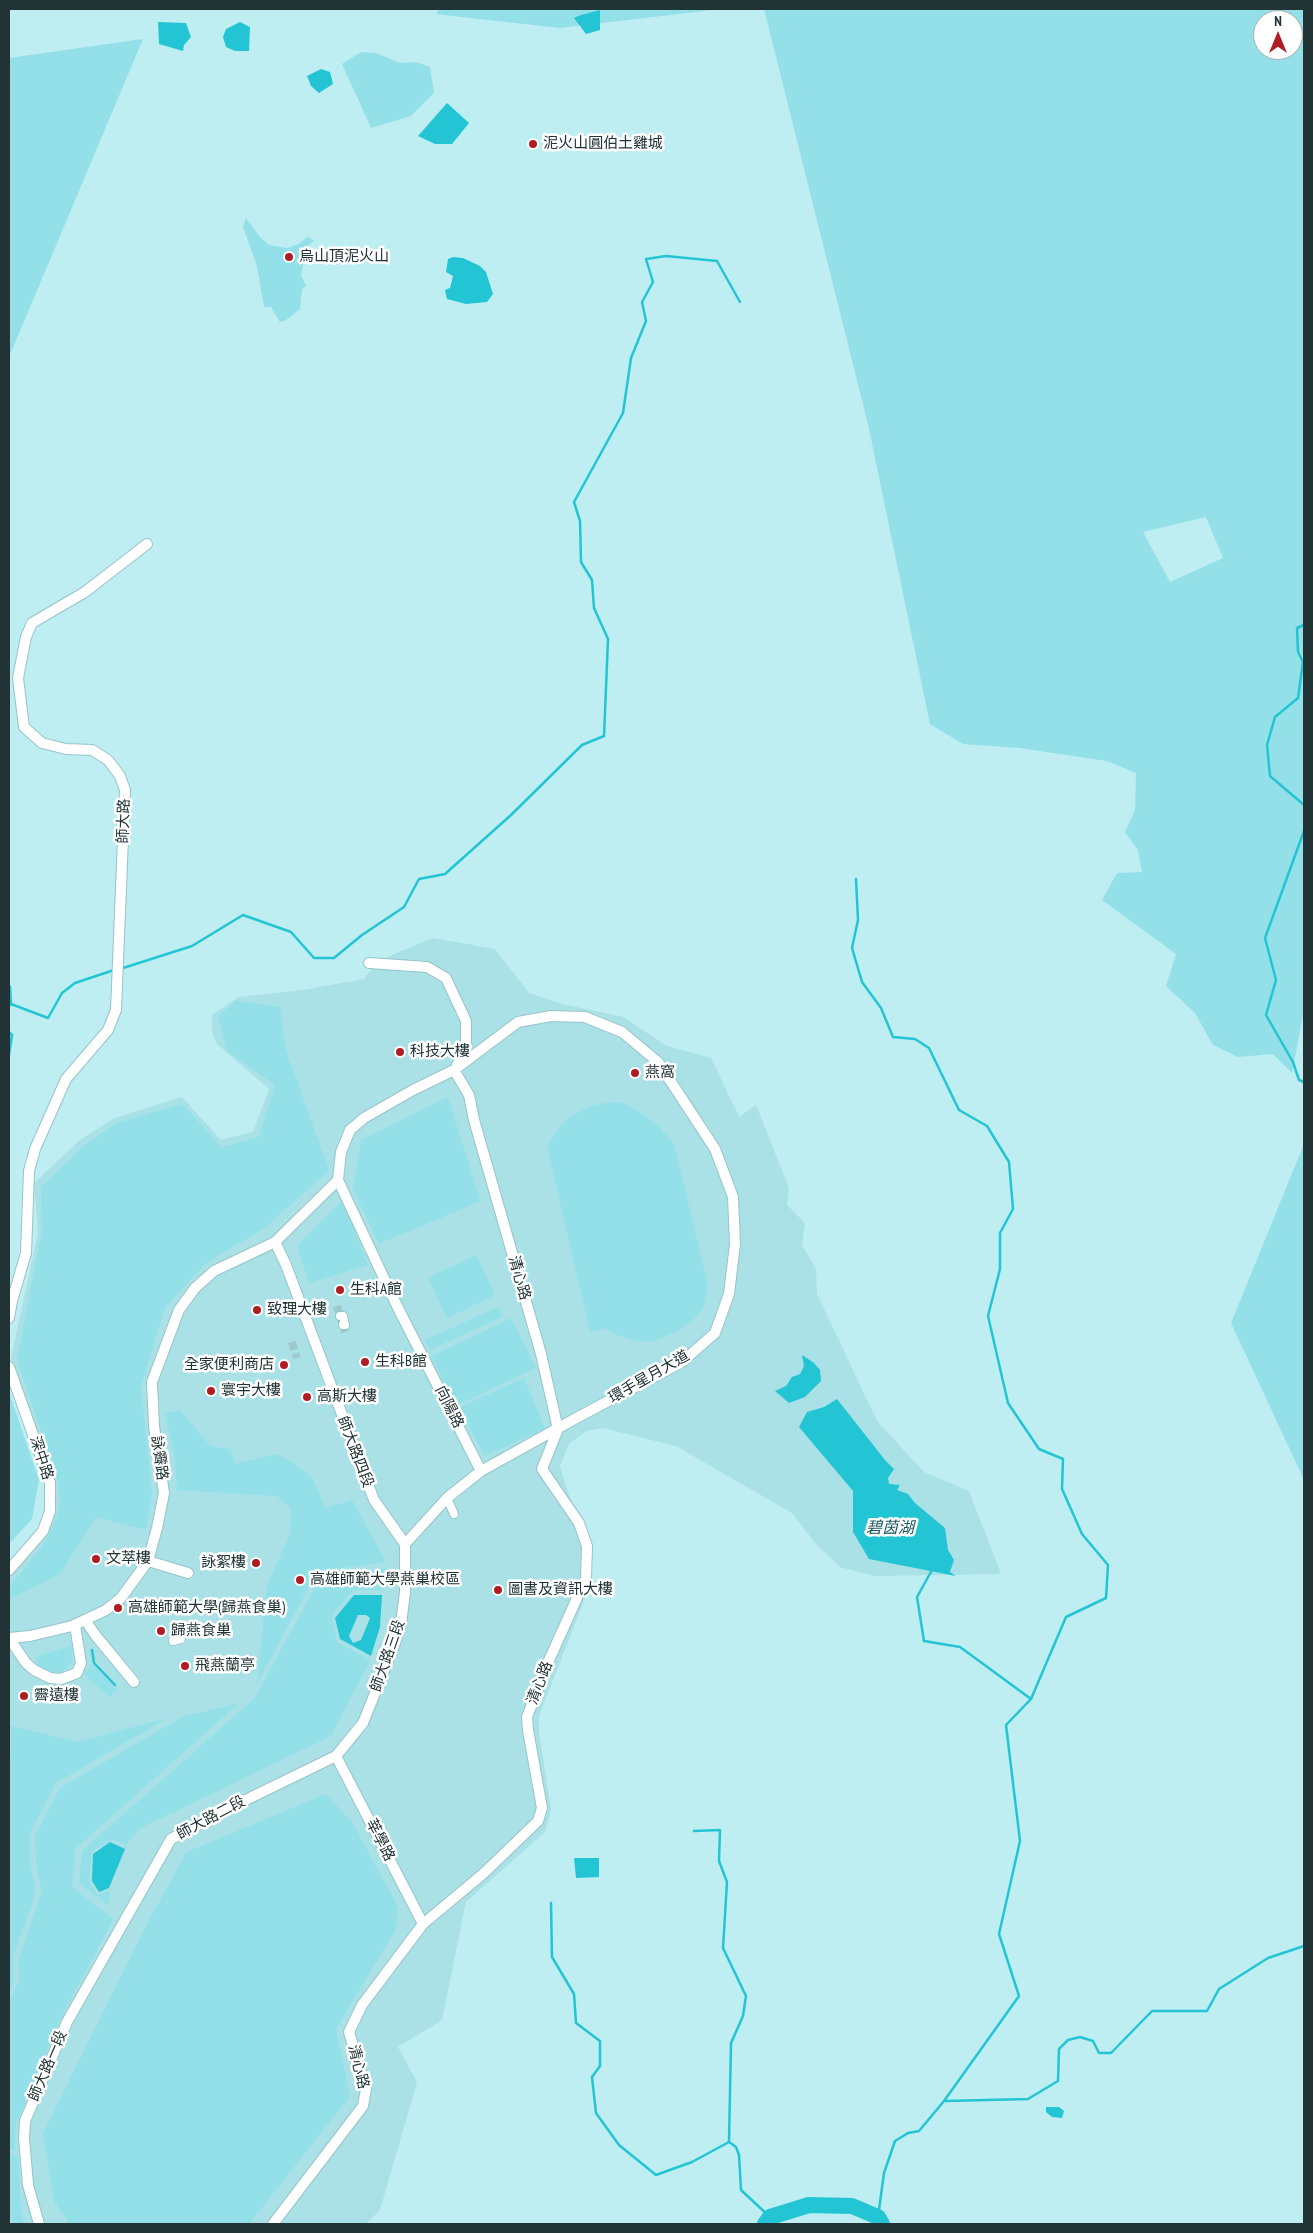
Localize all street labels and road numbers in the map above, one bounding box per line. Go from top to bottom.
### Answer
street label: 師大路 [114,798,134,844]
street label: 清心路 [504,1254,534,1302]
street label: 環手星月大道 [606,1347,692,1407]
street label: 向陽路 [431,1383,467,1431]
street label: 師大路四段 [333,1414,377,1490]
street label: 深中路 [25,1434,57,1482]
street label: 詠霽路 [147,1434,171,1482]
street label: 師大路三段 [367,1618,409,1694]
street label: 清心路 [524,1659,556,1707]
street label: 師大路二段 [174,1792,248,1844]
street label: 莘學路 [362,1816,398,1864]
street label: 師大路一段 [25,2028,71,2104]
street label: 清心路 [344,2043,372,2091]

